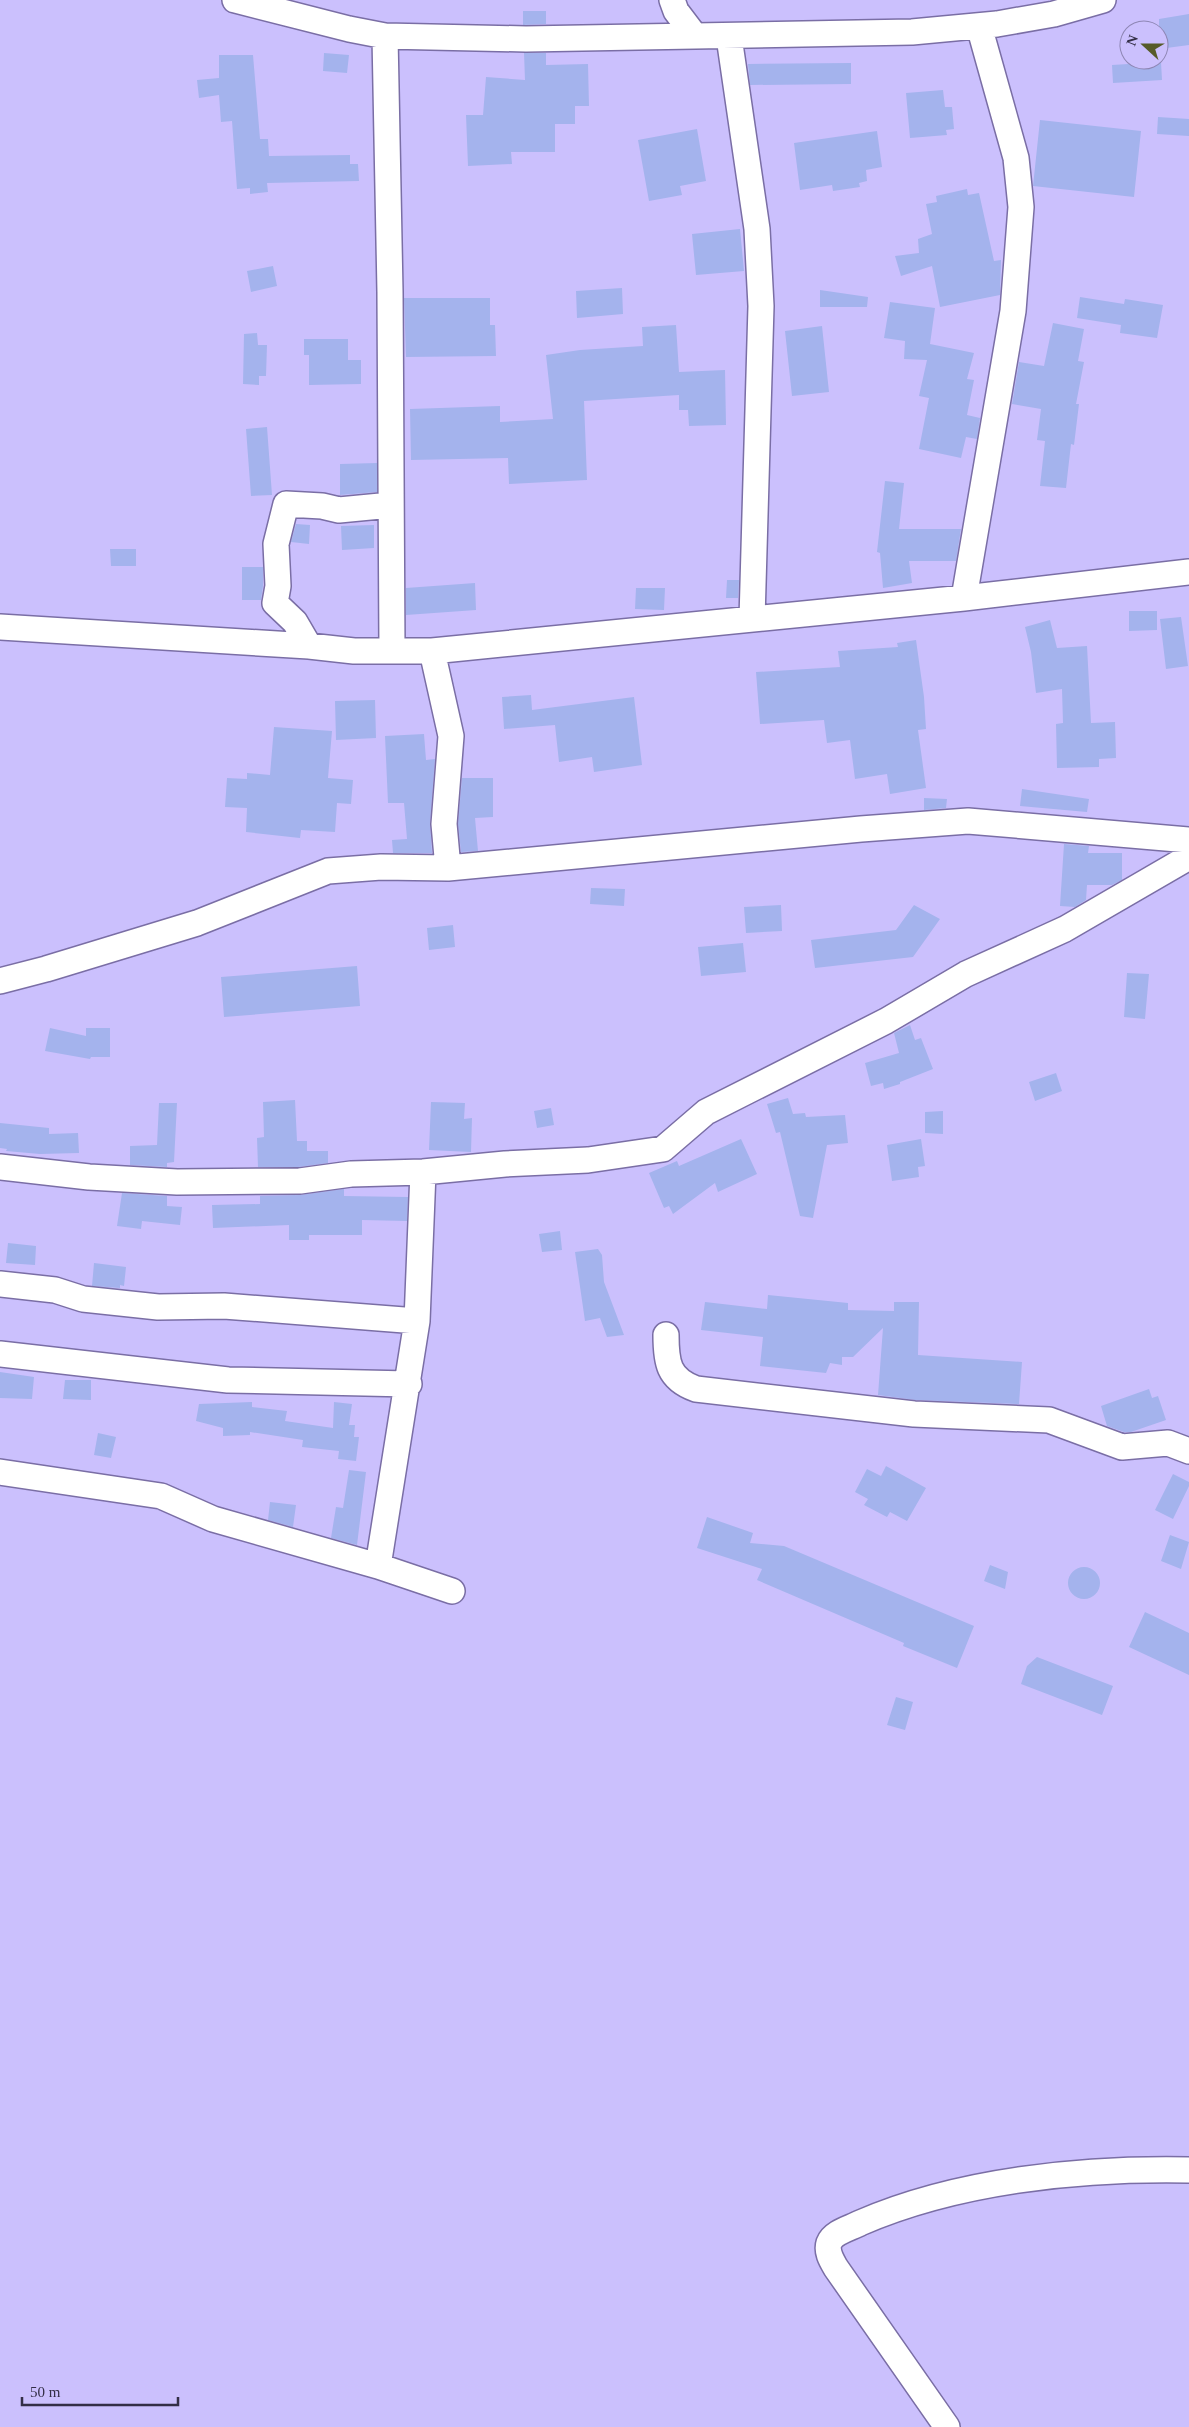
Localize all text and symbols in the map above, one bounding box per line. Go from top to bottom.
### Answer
north arrow [1119,20,1169,70]
text: N [1124,33,1141,48]
scale bar [22,2374,179,2406]
text: 50 m [30,2384,61,2400]

